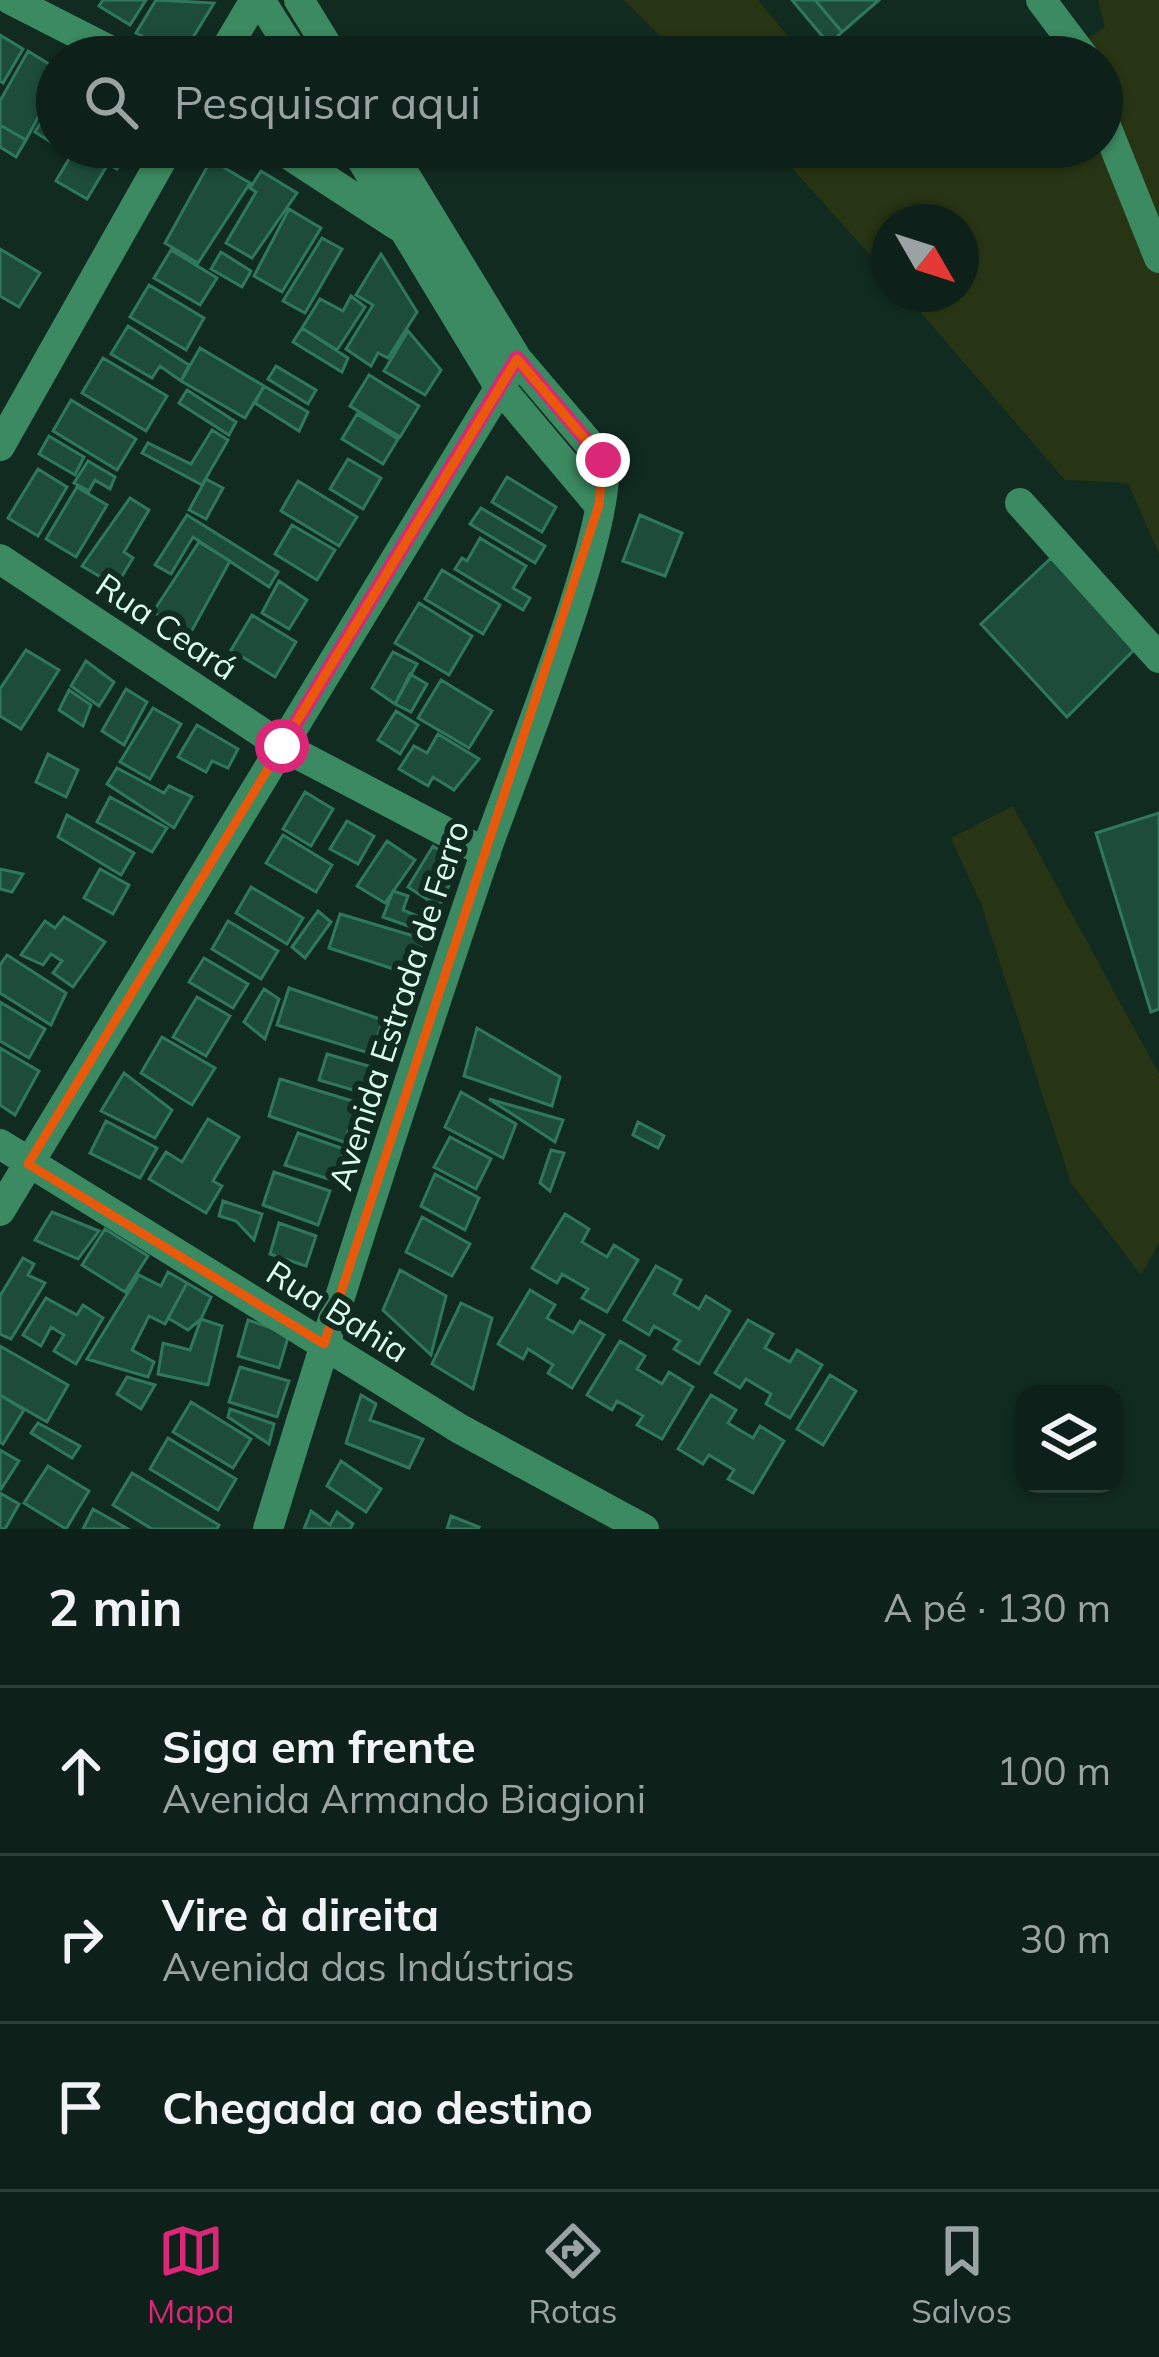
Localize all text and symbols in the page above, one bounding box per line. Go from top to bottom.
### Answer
search box [36,36,1123,168]
icon: search [78,69,144,135]
text: Pesquisar aqui [174,74,481,130]
north arrow [871,204,979,312]
route end [576,433,630,487]
street label: Rua Ceará [89,564,245,688]
route start [255,719,309,773]
street label: Avenida Estrada de Ferro [319,815,477,1195]
street label: Rua Bahia [259,1251,417,1371]
map controls [1015,1385,1123,1493]
button: layers [1015,1385,1123,1493]
text: 2 min [48,1575,183,1639]
text: A pé · 130 m [884,1583,1111,1632]
text: Siga em frente [162,1718,476,1774]
icon: ahead [48,1738,114,1804]
text: 100 m [996,1746,1111,1795]
text: Avenida Armando Biagioni [162,1774,646,1823]
text: Vire à direita [162,1886,439,1942]
icon: right [48,1906,114,1972]
text: 30 m [1020,1914,1111,1963]
text: Avenida das Indústrias [162,1942,575,1991]
icon: arrive [48,2074,114,2140]
text: Chegada ao destino [162,2079,593,2135]
tab: Mapa [147,2218,235,2331]
tab: Rotas [529,2218,617,2331]
tab: Salvos [911,2218,1012,2331]

